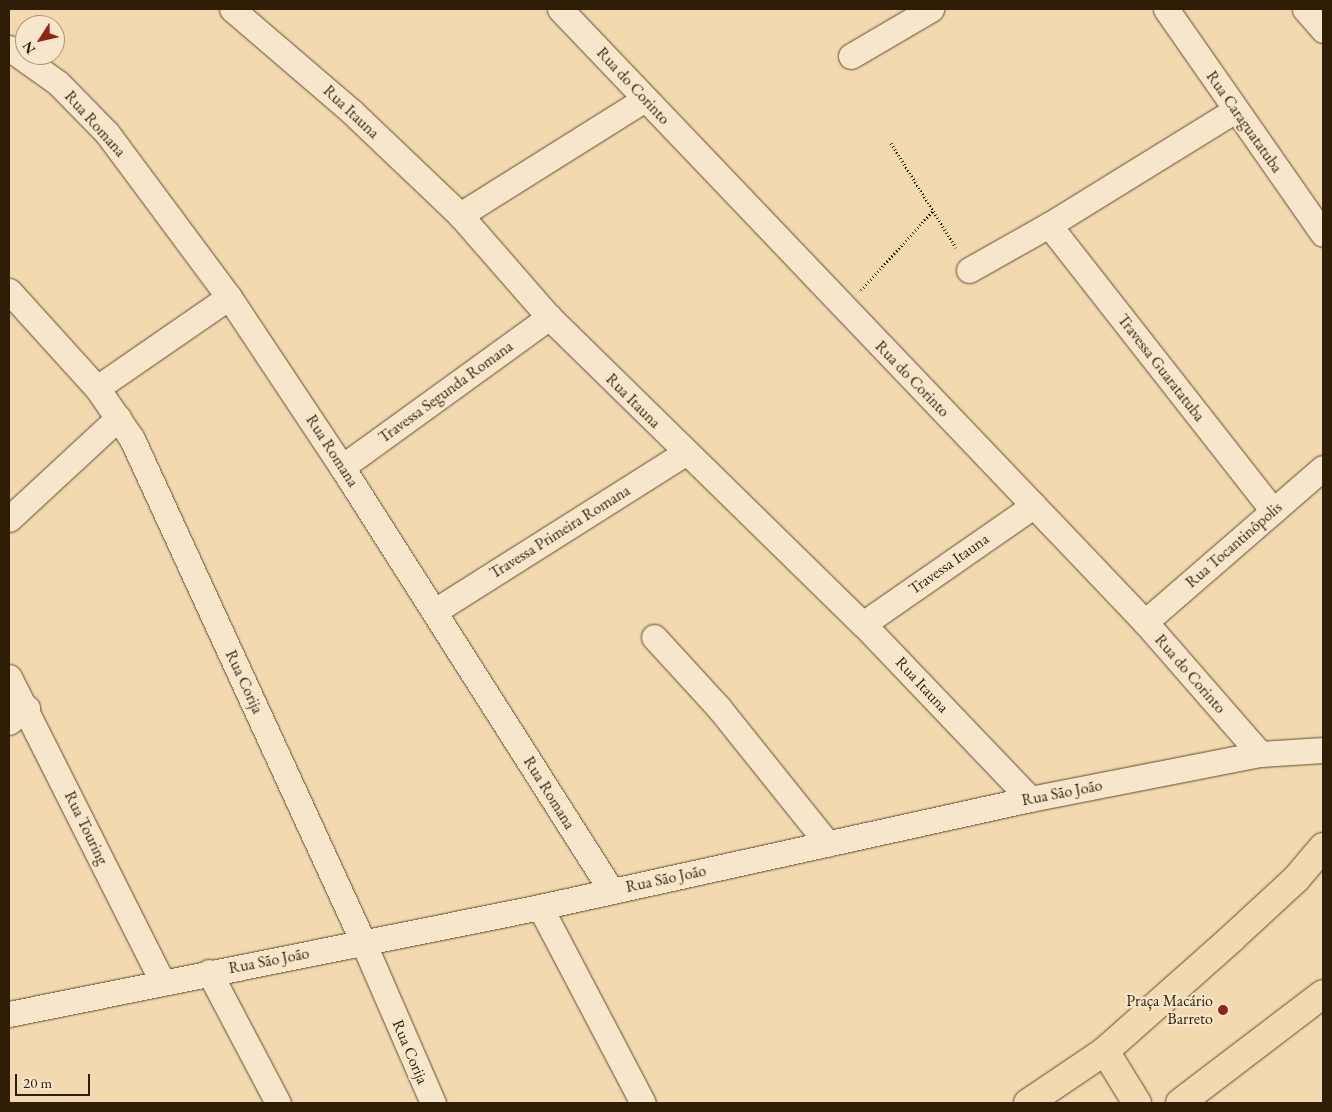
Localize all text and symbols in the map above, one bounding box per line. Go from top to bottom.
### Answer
north arrow [15,15,65,65]
text: N [18,38,39,58]
street label: Rua do Corinto [592,43,674,129]
street label: Rua Caraguatatuba [1202,67,1286,177]
street label: Rua Itauna [319,81,383,143]
street label: Rua Romana [60,87,130,161]
street label: Travessa Guaratatuba [1113,311,1209,425]
street label: Travessa Segunda Romana [375,337,517,447]
street label: Rua do Corinto [871,337,953,421]
street label: Rua Itauna [602,370,664,432]
street label: Rua Romana [302,411,362,491]
street label: Travessa Primeira Romana [486,481,634,583]
street label: Rua Tocantinôpolis [1182,498,1286,592]
street label: Travessa Itauna [905,529,993,599]
street label: Rua do Corinto [1150,631,1230,717]
street label: Rua Corija [221,647,267,717]
street label: Rua Itauna [891,653,953,717]
street label: Rua Romana [519,753,579,833]
street label: Rua São João [1020,776,1104,810]
street label: Rua Touring [60,788,112,868]
street label: Rua São João [624,861,708,897]
street label: Rua São João [227,944,311,978]
place label: Praça Macário Barreto [1126,991,1213,1029]
marker: Praça Macário Barreto [1217,1004,1229,1016]
street label: Rua Corija [388,1017,432,1087]
scale bar [18,1064,92,1096]
text: 20 m [23,1073,52,1092]

